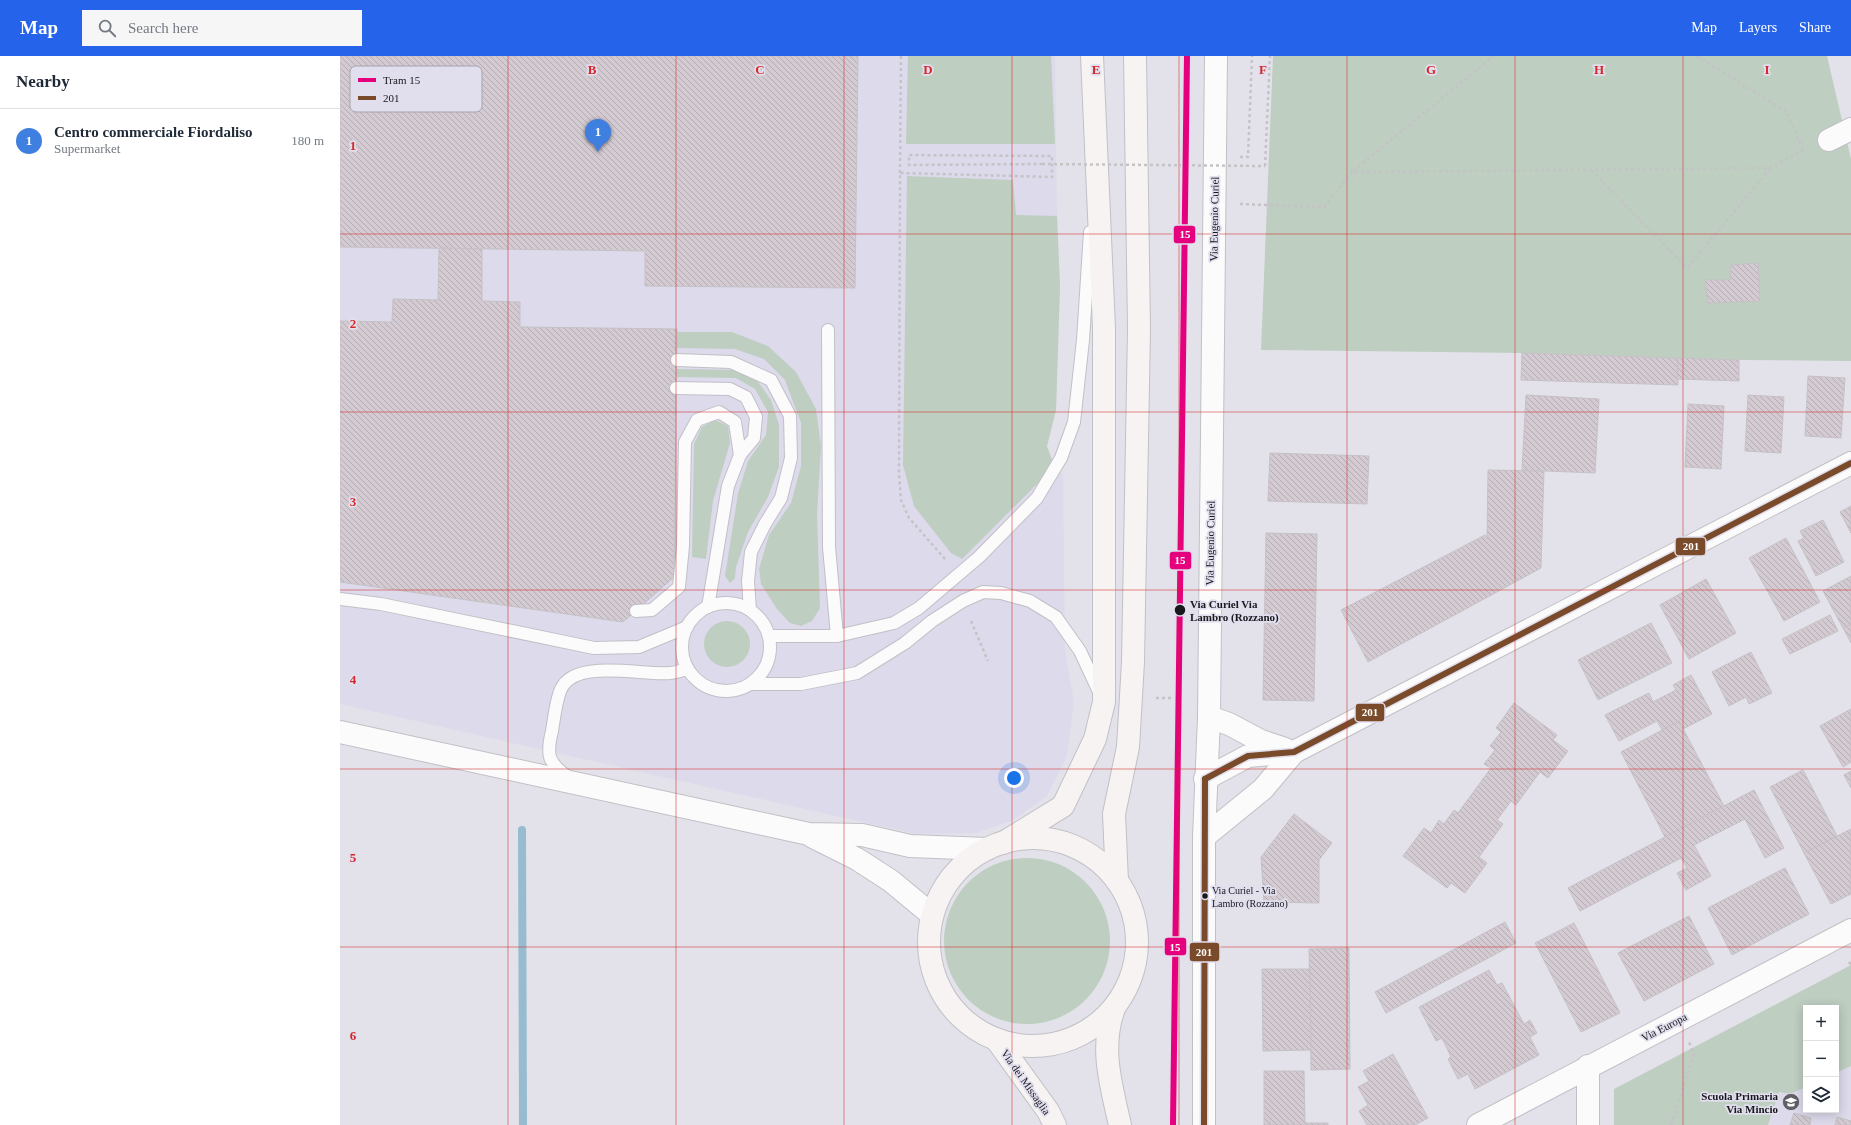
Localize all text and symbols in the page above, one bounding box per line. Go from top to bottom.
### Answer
search box [82,10,362,46]
text: Map [20,17,58,38]
icon: search [96,17,118,39]
text: Search here [128,20,198,36]
text: Map [1691,20,1717,35]
text: Layers [1739,20,1777,35]
text: Share [1799,20,1831,35]
text: B [588,62,597,77]
text: C [755,62,765,77]
text: D [923,62,933,77]
text: E [1092,62,1100,77]
text: F [1259,62,1267,77]
text: G [1426,62,1436,77]
text: H [1594,62,1604,77]
text: I [1764,62,1770,77]
legend [350,66,482,112]
text: Nearby [16,72,70,91]
text: Tram 15 [383,74,421,86]
text: 201 [383,92,400,104]
pin: 1 [585,119,611,152]
text: Centro commerciale Fiordaliso [54,124,253,140]
text: 1 [26,133,32,148]
text: 180 m [291,133,324,148]
text: 1 [350,138,356,153]
text: Supermarket [54,141,120,156]
street label: Via Eugenio Curiel [1207,176,1221,262]
line badge: 15 [1173,225,1196,244]
text: 15 [1180,228,1191,240]
text: 2 [350,316,356,331]
text: 3 [350,494,357,509]
street label: Via Eugenio Curiel [1203,500,1217,586]
line badge: 201 [1675,537,1706,556]
text: 201 [1683,540,1699,552]
line badge: 15 [1169,551,1192,570]
text: 15 [1175,554,1186,566]
place label: Via Curiel Via Lambro (Rozzano) [1190,598,1279,624]
marker: Via Curiel Via Lambro (Rozzano) [1173,603,1187,617]
text: 4 [350,672,357,687]
line badge: 201 [1355,703,1385,722]
text: 201 [1362,706,1378,718]
your location [1004,768,1024,788]
text: 5 [350,850,357,865]
place label: Via Curiel - Via Lambro (Rozzano) [1212,885,1288,910]
marker: Via Curiel - Via Lambro (Rozzano) [1200,891,1210,901]
line badge: 15 [1164,937,1187,956]
text: 15 [1170,941,1181,953]
line badge: 201 [1189,942,1220,962]
text: 201 [1196,946,1212,958]
map controls [1803,1005,1839,1113]
button: + [1803,1005,1839,1041]
street label: Via Europa [1639,1010,1689,1044]
text: 6 [350,1028,357,1043]
button: − [1803,1041,1839,1077]
street label: Via dei Missaglia [999,1047,1053,1117]
button: layers [1803,1077,1839,1113]
place label: Scuola Primaria Via Mincio [1701,1090,1778,1115]
school or university icon: Scuola Primaria Via Mincio [1781,1092,1801,1112]

